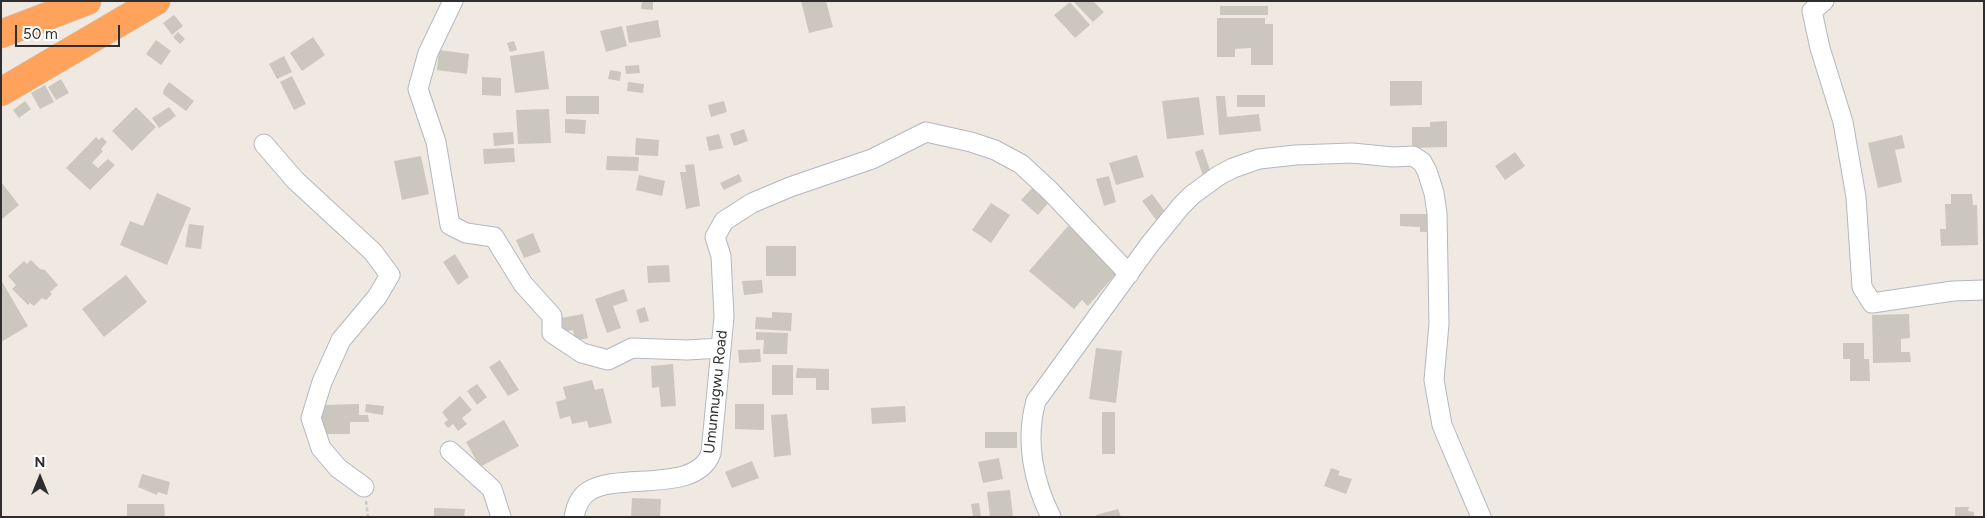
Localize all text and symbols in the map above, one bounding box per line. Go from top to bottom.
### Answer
scale bar [18,15,122,47]
text: 50 m [23,25,58,43]
street label: Umunnugwu Road [701,329,731,455]
north arrow [15,453,65,503]
text: N [35,454,45,471]

